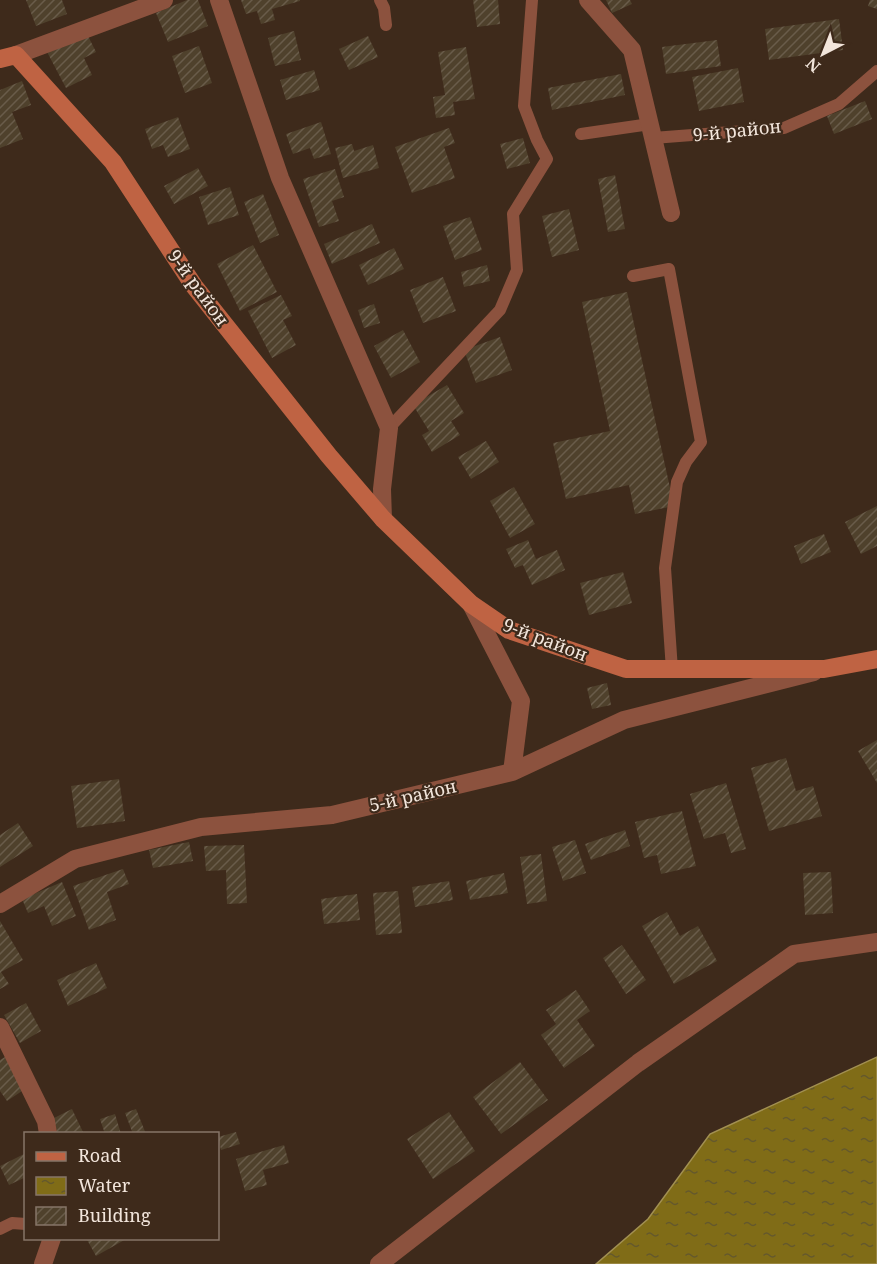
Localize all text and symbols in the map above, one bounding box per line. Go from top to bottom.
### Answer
north arrow [793,24,853,84]
text: N [801,52,825,78]
street label: 9-й район [691,113,782,147]
street label: 9-й район [163,244,235,330]
street label: 9-й район [500,612,591,666]
street label: 5-й район [367,773,459,817]
legend [24,1132,219,1240]
text: Road [78,1143,121,1167]
text: Water [78,1173,131,1197]
text: Building [78,1203,151,1227]

